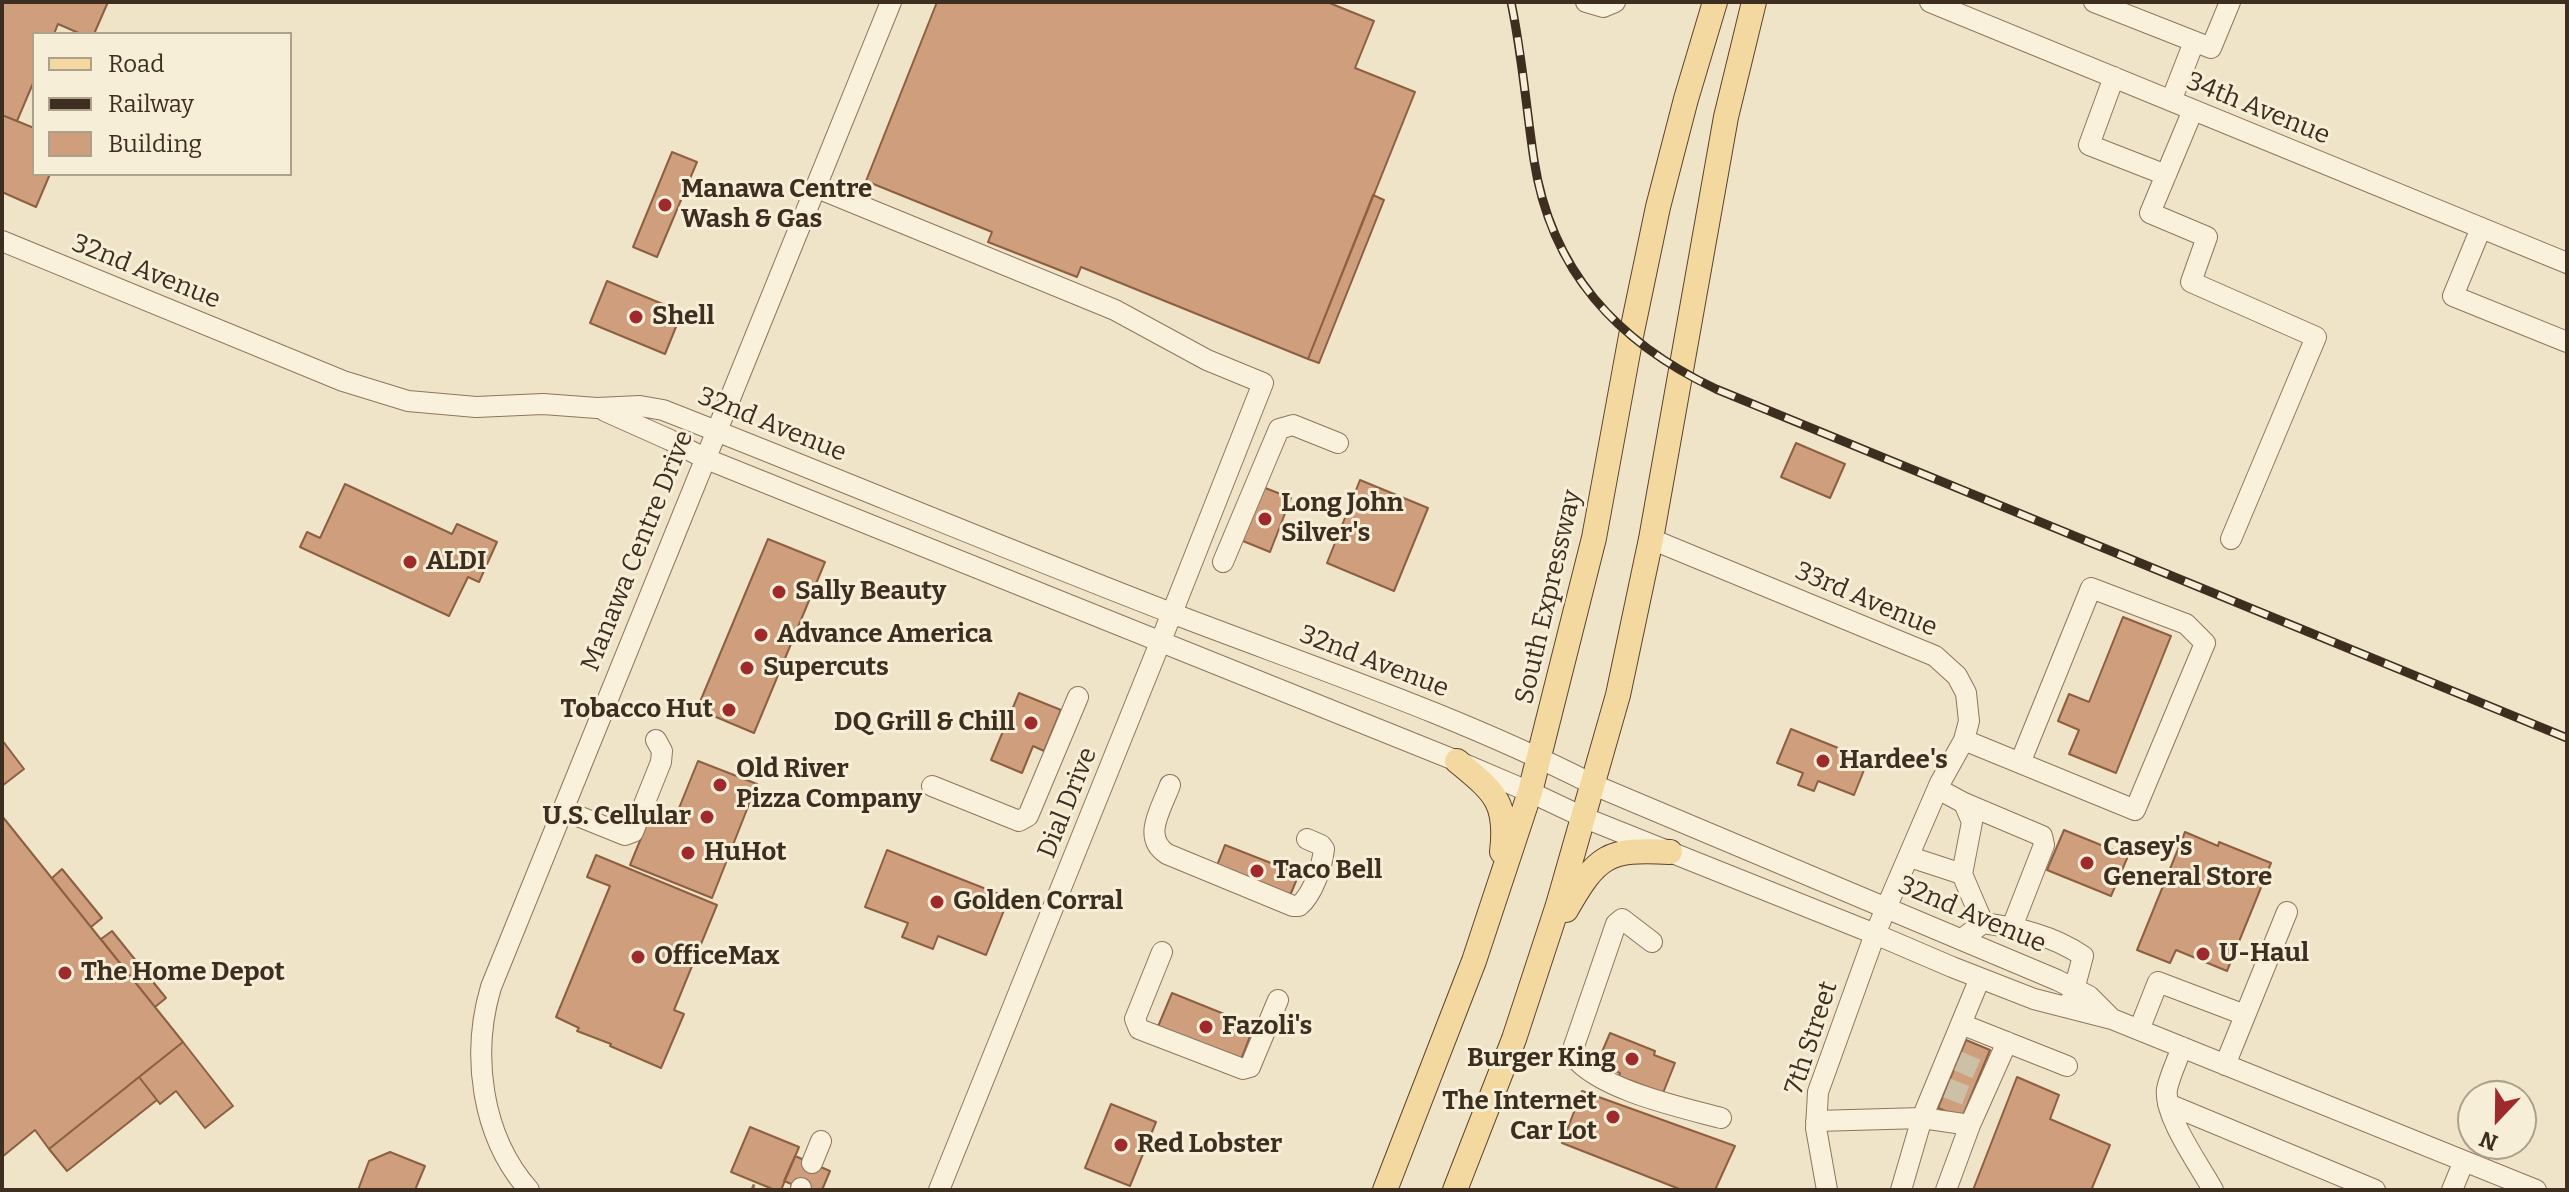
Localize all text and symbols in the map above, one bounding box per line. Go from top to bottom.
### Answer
legend [32,32,292,176]
text: Road [108,50,164,78]
street label: 34th Avenue [2182,66,2334,152]
text: Railway [108,90,194,118]
text: Building [108,130,202,158]
place label: Manawa Centre Wash & Gas [681,174,872,236]
marker: Manawa Centre Wash & Gas [656,196,674,214]
street label: 32nd Avenue [67,228,225,316]
place label: Shell [652,301,714,333]
marker: Shell [627,308,645,326]
street label: 32nd Avenue [693,381,851,469]
street label: Manawa Centre Drive [575,426,701,676]
street label: South Expressway [1509,487,1589,707]
place label: Long John Silver's [1281,488,1403,550]
marker: Long John Silver's [1256,510,1274,528]
place label: ALDI [426,546,486,578]
marker: ALDI [401,553,419,571]
street label: 33rd Avenue [1790,556,1942,644]
place label: Sally Beauty [795,576,946,608]
marker: Sally Beauty [770,583,788,601]
place label: Advance America [777,619,993,651]
street label: 32nd Avenue [1295,619,1453,705]
marker: Advance America [752,626,770,644]
place label: Supercuts [763,652,889,684]
marker: Supercuts [738,659,756,677]
place label: Tobacco Hut [560,694,713,726]
marker: Tobacco Hut [720,701,738,719]
place label: DQ Grill & Chill [834,707,1015,739]
marker: DQ Grill & Chill [1022,714,1040,732]
street label: Dial Drive [1032,743,1104,863]
place label: Hardee's [1839,745,1948,777]
marker: Hardee's [1814,752,1832,770]
place label: Old River Pizza Company [736,754,922,816]
marker: Old River Pizza Company [711,776,729,794]
place label: U.S. Cellular [543,801,691,833]
marker: U.S. Cellular [698,808,716,826]
place label: Casey's General Store [2103,832,2272,894]
place label: HuHot [704,837,786,869]
marker: HuHot [679,844,697,862]
marker: Casey's General Store [2078,854,2096,872]
place label: Taco Bell [1273,855,1382,887]
marker: Taco Bell [1248,862,1266,880]
street label: 32nd Avenue [1893,870,2051,960]
place label: Golden Corral [953,886,1123,918]
marker: Golden Corral [928,893,946,911]
place label: U-Haul [2219,938,2309,970]
place label: OfficeMax [654,941,780,973]
marker: U-Haul [2194,945,2212,963]
marker: OfficeMax [629,948,647,966]
place label: The Home Depot [81,957,285,989]
marker: The Home Depot [56,964,74,982]
street label: 7th Street [1779,978,1845,1098]
place label: Fazoli's [1222,1011,1312,1043]
marker: Fazoli's [1197,1018,1215,1036]
place label: Burger King [1467,1043,1616,1075]
marker: Burger King [1623,1050,1641,1068]
north arrow [2457,1080,2537,1160]
place label: The Internet Car Lot [1442,1086,1597,1148]
marker: The Internet Car Lot [1604,1108,1622,1126]
text: N [2476,1125,2502,1157]
place label: Red Lobster [1137,1129,1282,1161]
marker: Red Lobster [1112,1136,1130,1154]

